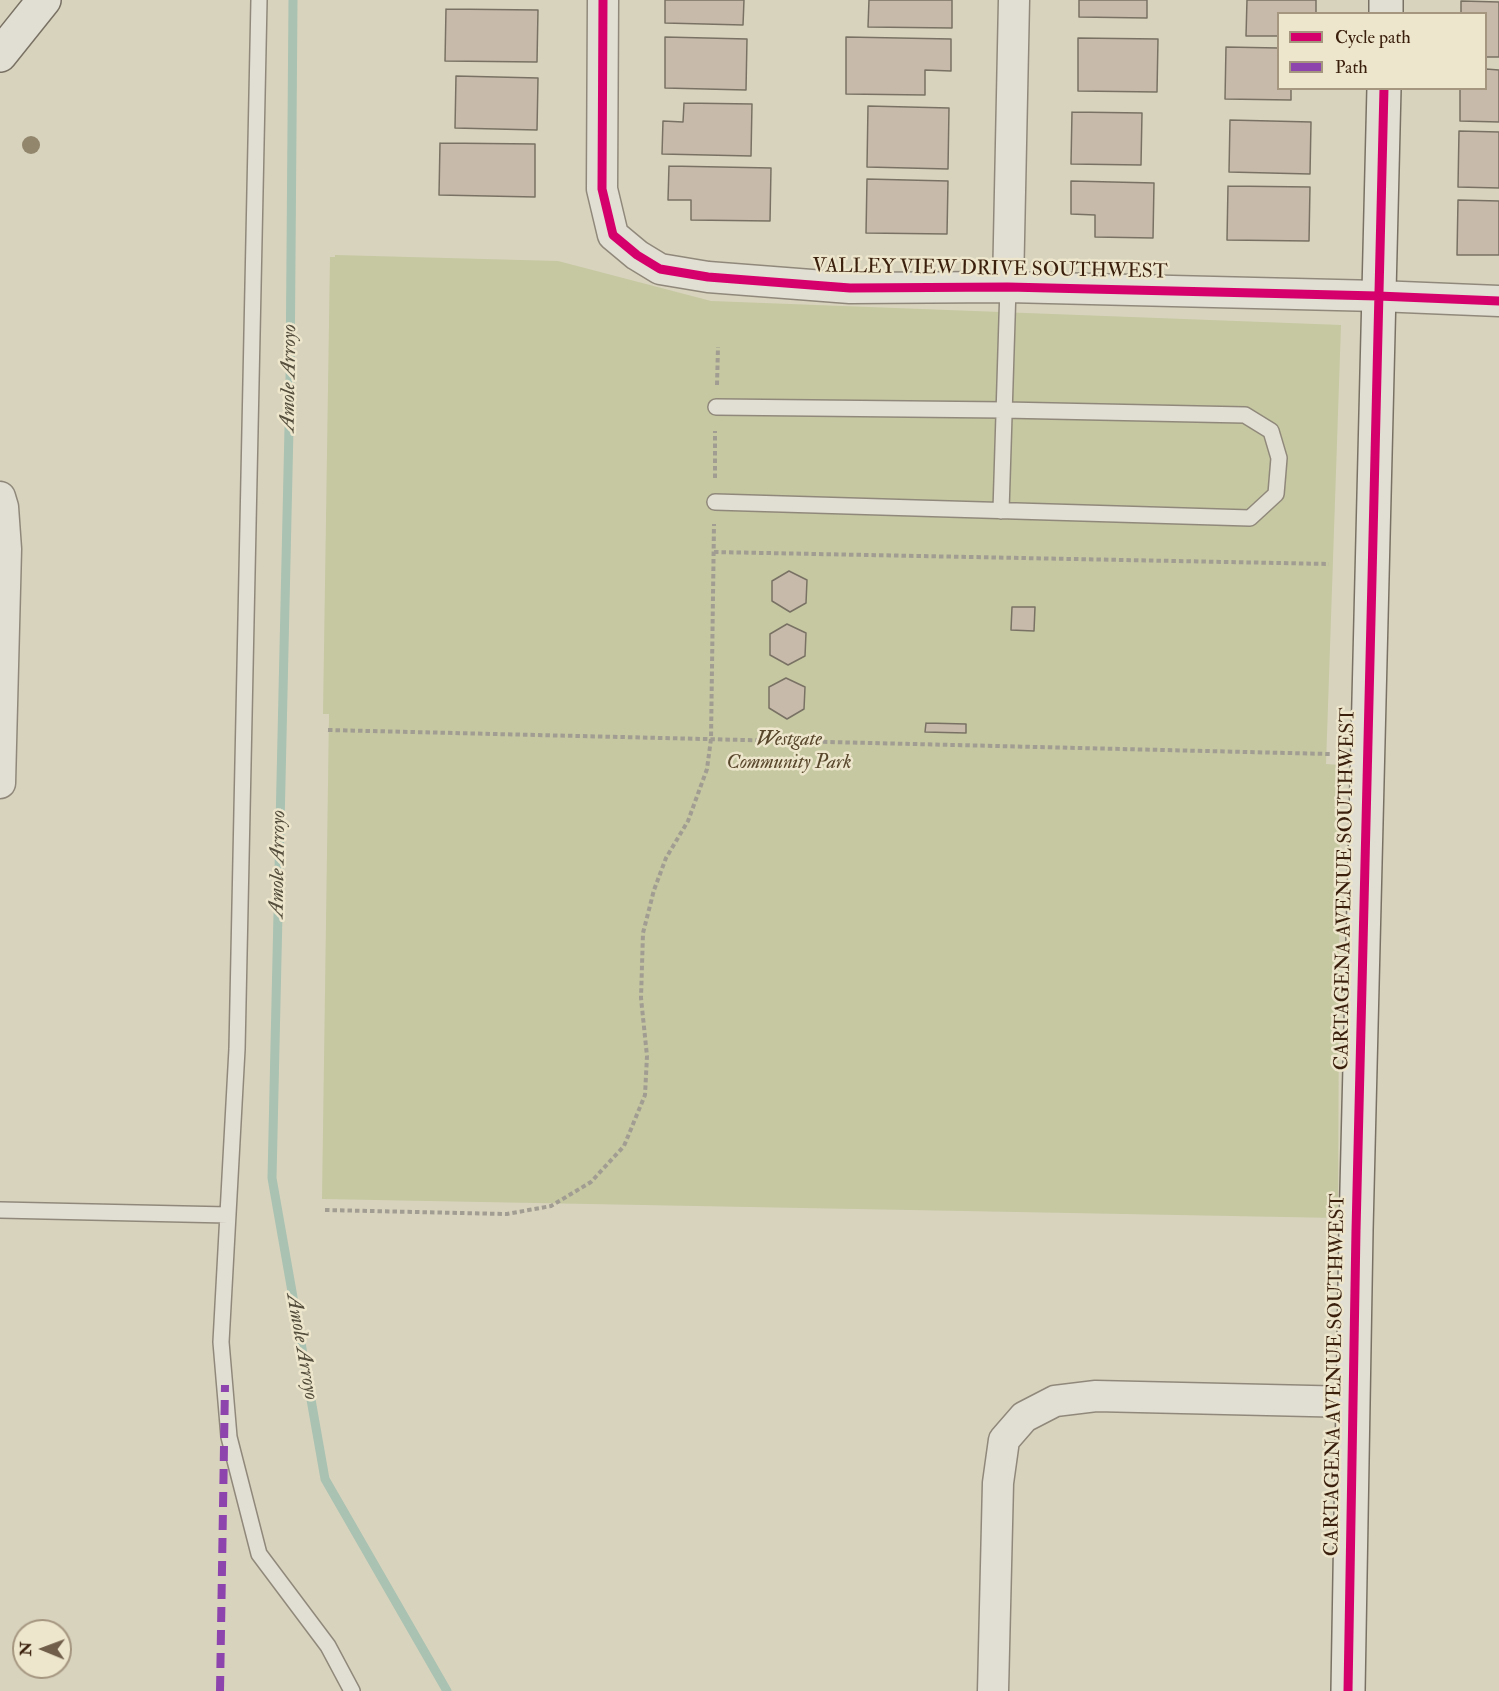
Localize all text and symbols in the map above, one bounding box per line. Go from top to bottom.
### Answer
legend [1277,12,1487,90]
text: Cycle path [1335,26,1411,49]
text: Path [1335,56,1368,79]
street label: VALLEY VIEW DRIVE SOUTHWEST [812,255,1168,285]
water label: Amole Arroyo [276,324,304,432]
street label: CARTAGENA AVENUE SOUTHWEST [1331,707,1361,1071]
park label: Westgate Community Park [726,729,852,776]
water label: Amole Arroyo [265,810,293,918]
street label: CARTAGENA AVENUE SOUTHWEST [1321,1193,1351,1557]
water label: Amole Arroyo [279,1292,323,1402]
north arrow [12,1619,72,1679]
text: N [16,1641,36,1656]

